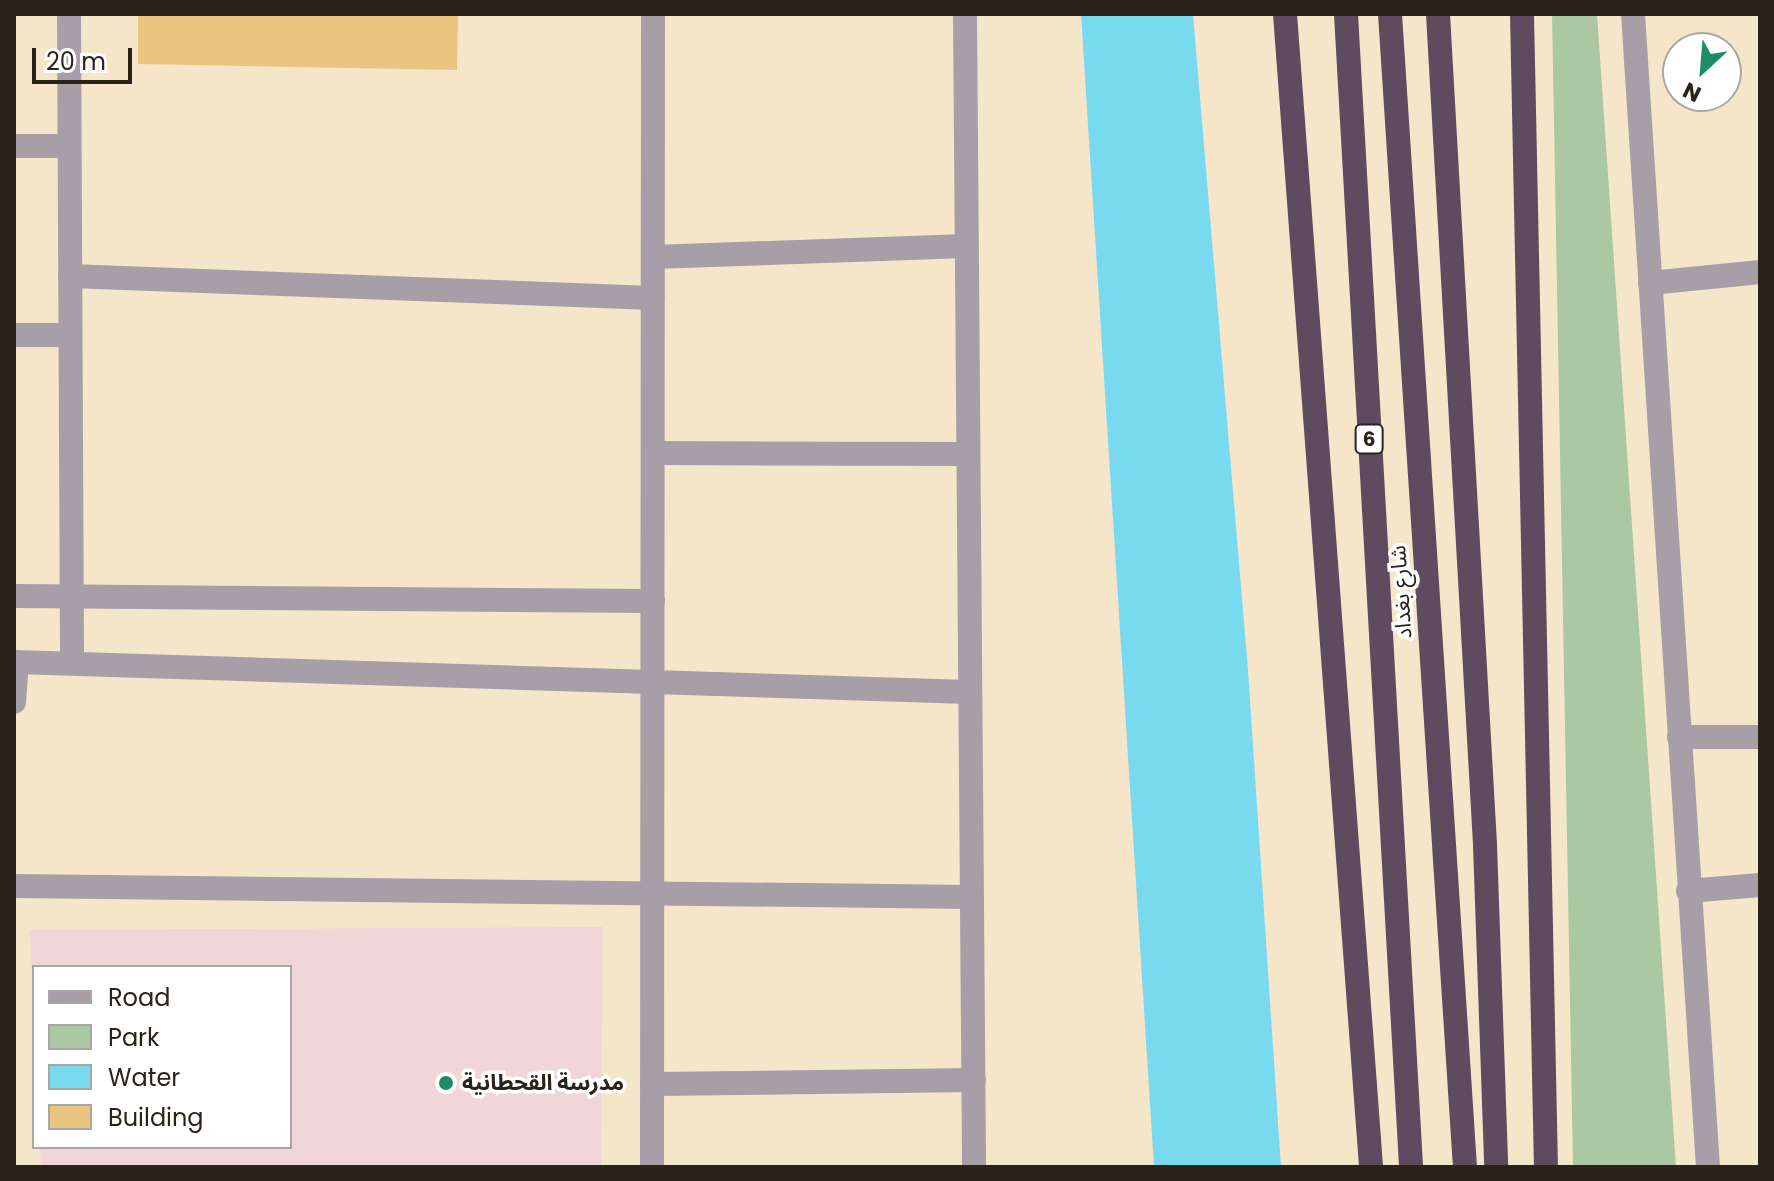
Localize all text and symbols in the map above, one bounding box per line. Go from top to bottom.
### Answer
scale bar [36,32,136,82]
north arrow [1662,32,1742,112]
text: 20 m [46,45,106,78]
text: N [1678,75,1706,110]
road number: 6 [1353,423,1385,455]
street label: شارع بغداد [1385,544,1417,640]
legend [32,965,292,1149]
text: Road [108,981,170,1014]
text: Park [108,1021,159,1054]
text: Water [108,1061,180,1094]
place label: مدرسة القحطانية [462,1070,624,1096]
marker: مدرسة القحطانية [437,1074,455,1092]
text: Building [108,1101,204,1134]

